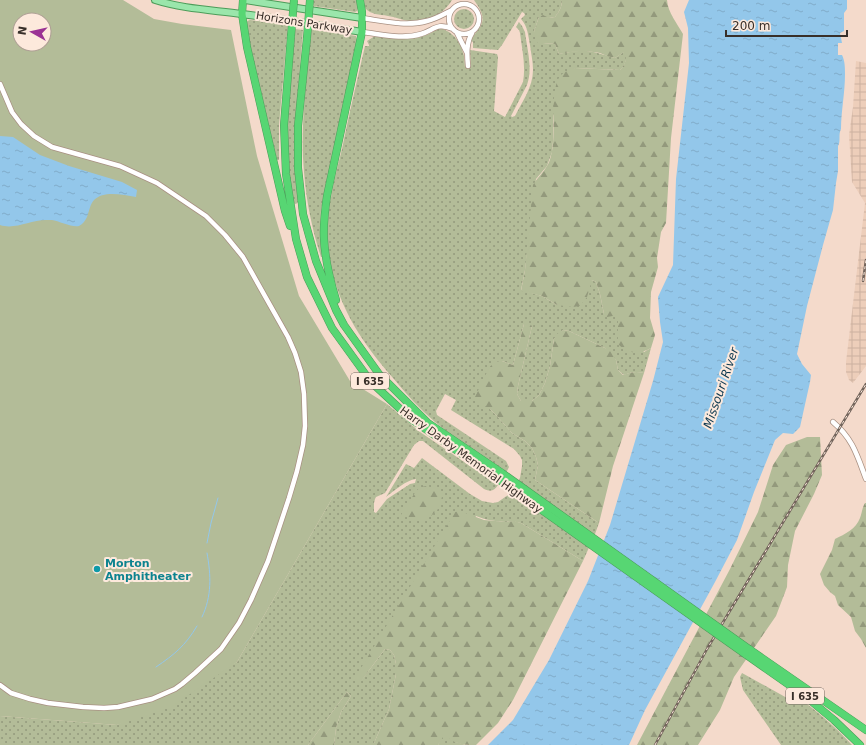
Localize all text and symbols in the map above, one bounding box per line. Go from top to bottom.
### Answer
street label: Horizons Parkway [255,9,354,37]
north arrow [12,12,52,52]
scale bar [726,12,847,38]
text: 200 m [732,19,770,33]
text: N [16,25,30,36]
water label: Missouri River [701,345,742,430]
road number: I 635 [351,373,389,389]
street label: Harry Darby Memorial Highway [397,404,545,516]
place label: Morton Amphitheater [105,557,191,583]
marker: Morton Amphitheater [92,564,102,574]
road number: I 635 [786,688,824,704]

